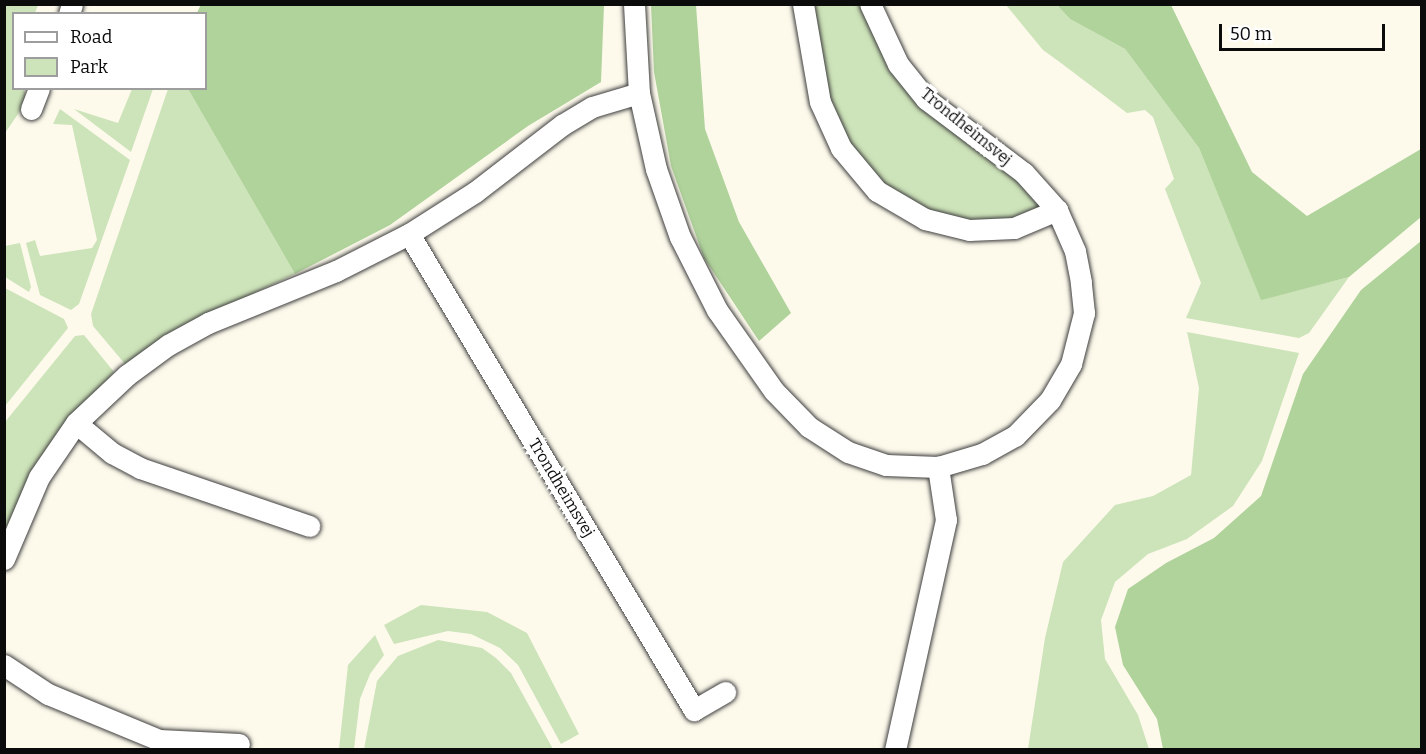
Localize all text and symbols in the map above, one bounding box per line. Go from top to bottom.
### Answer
legend [12,12,207,90]
scale bar [1222,12,1388,50]
text: 50 m [1230,23,1272,45]
text: Road [70,26,112,48]
text: Park [70,56,108,78]
street label: Trondheimsvej [917,84,1015,170]
street label: Trondheimsvej [524,435,598,541]

